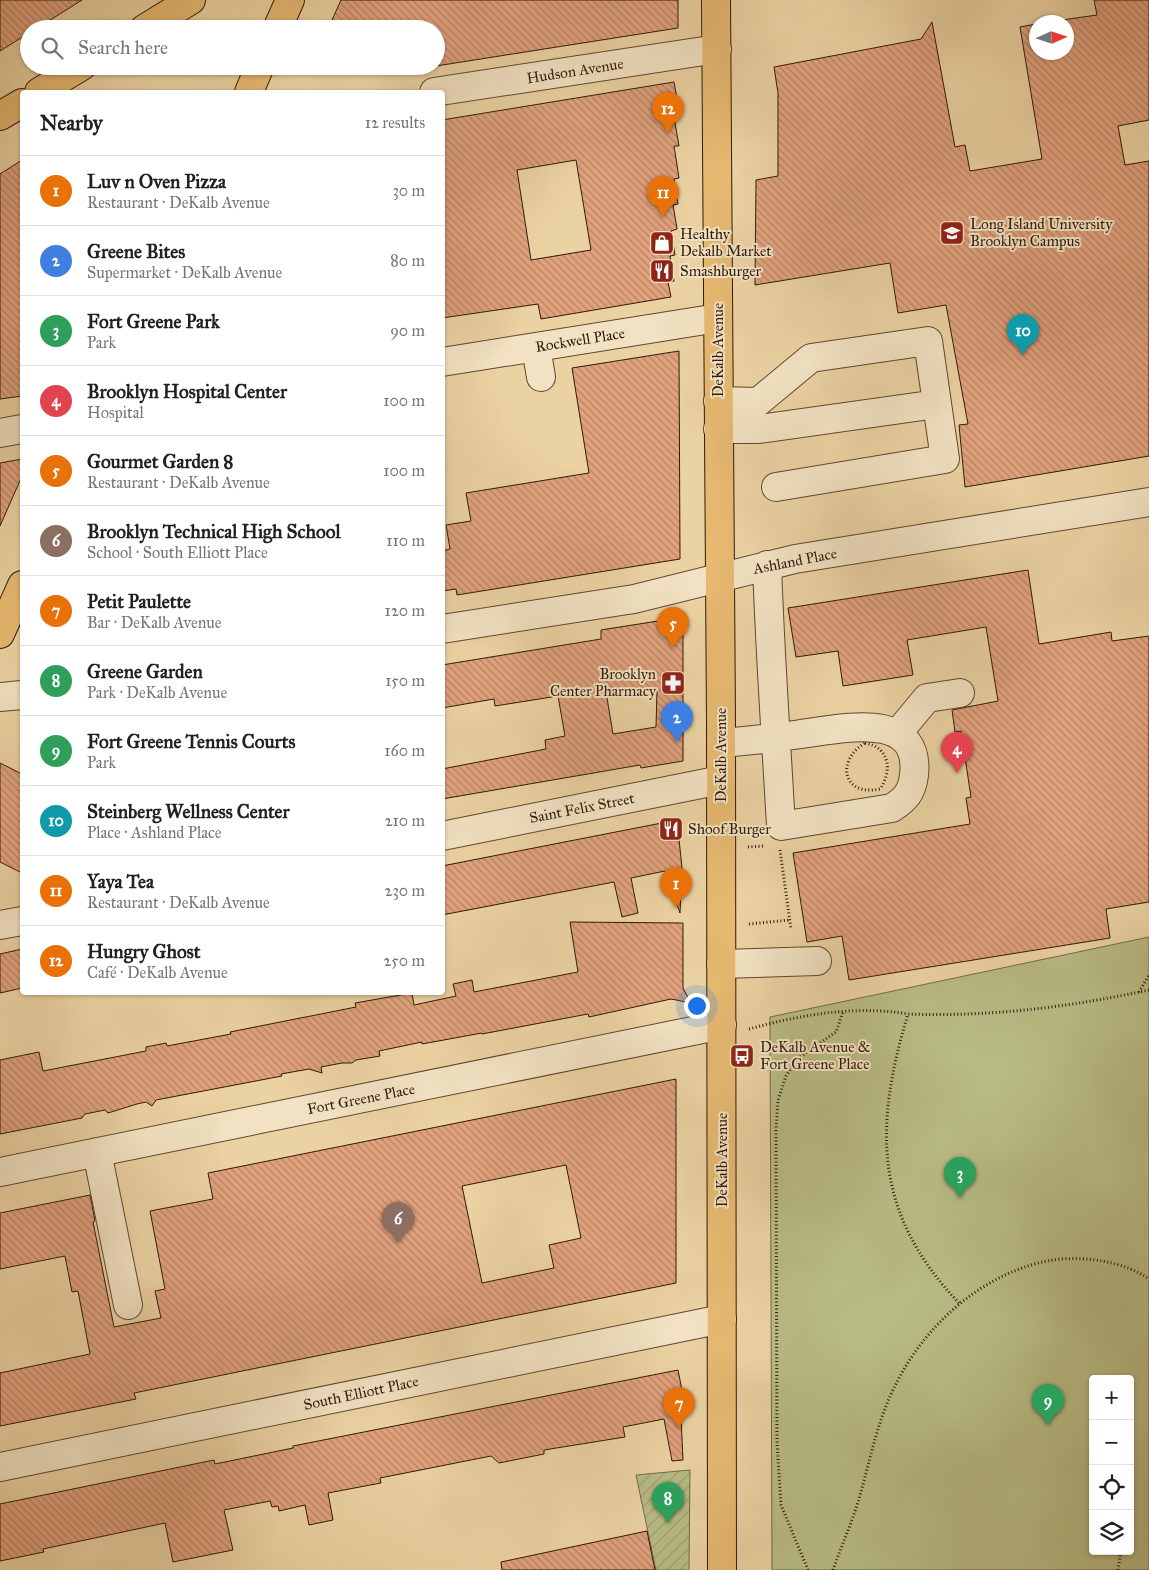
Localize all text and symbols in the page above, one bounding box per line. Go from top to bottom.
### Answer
north arrow [1029,15,1074,60]
search box [20,20,445,75]
icon: search [38,34,66,62]
text: Search here [78,36,168,59]
street label: Hudson Avenue [525,54,625,88]
pin: 12 [652,92,684,133]
text: Nearby [40,110,103,136]
text: 12 results [365,113,425,132]
text: Luv n Oven Pizza [87,170,226,193]
pin: 11 [647,176,679,217]
text: 1 [53,181,59,200]
text: 30 m [392,181,425,200]
text: Restaurant · DeKalb Avenue [87,193,270,212]
place label: Long Island University Brooklyn Campus [970,215,1113,250]
school or university icon: Long Island University Brooklyn Campus [939,220,965,246]
place label: Healthy Dekalb Market [680,225,772,260]
shop icon: Healthy Dekalb Market [649,230,675,256]
text: Greene Bites [87,240,185,263]
text: 2 [52,251,60,270]
text: 80 m [390,251,425,270]
restaurant icon: Smashburger [649,258,675,284]
place label: Smashburger [680,262,761,280]
text: Supermarket · DeKalb Avenue [87,263,282,282]
street label: DeKalb Avenue [709,303,727,397]
text: Fort Greene Park [87,310,220,333]
pin: 10 [1007,314,1039,355]
text: 3 [53,321,59,340]
text: 90 m [390,321,425,340]
street label: Rockwell Place [534,324,626,356]
text: Park [87,333,116,352]
text: Brooklyn Hospital Center [87,380,287,403]
text: 4 [52,391,60,410]
text: 100 m [383,391,425,410]
text: Hospital [87,403,144,422]
text: Gourmet Garden 8 [87,450,233,473]
text: 5 [52,461,60,480]
text: 100 m [383,461,425,480]
text: Restaurant · DeKalb Avenue [87,473,270,492]
text: Brooklyn Technical High School [87,520,341,543]
text: 6 [52,531,60,550]
text: 110 m [386,531,425,550]
text: School · South Elliott Place [87,543,268,562]
street label: Ashland Place [751,544,838,578]
text: Petit Paulette [87,590,191,613]
text: 7 [52,601,60,620]
text: 120 m [385,601,425,620]
pin: 5 [657,607,689,648]
text: Bar · DeKalb Avenue [87,613,222,632]
text: Greene Garden [87,660,203,683]
place label: Brooklyn Center Pharmacy [550,665,657,700]
pharmacy icon: Brooklyn Center Pharmacy [660,670,686,696]
text: 8 [52,671,60,690]
text: 150 m [385,671,425,690]
text: Park · DeKalb Avenue [87,683,227,702]
pin: 2 [661,701,693,742]
street label: DeKalb Avenue [712,708,730,802]
text: Fort Greene Tennis Courts [87,730,295,753]
pin: 4 [941,732,973,773]
text: 9 [52,741,60,760]
text: 160 m [384,741,425,760]
text: Park [87,753,116,772]
street label: Saint Felix Street [528,789,637,827]
text: Steinberg Wellness Center [87,800,290,823]
text: 10 [48,811,64,830]
text: 210 m [385,811,425,830]
restaurant icon: Shoof Burger [658,816,684,842]
place label: Shoof Burger [688,820,771,838]
text: Place · Ashland Place [87,823,221,842]
pin: 1 [660,867,692,908]
text: Yaya Tea [87,870,154,893]
text: 11 [50,881,62,900]
text: 230 m [385,881,425,900]
text: Restaurant · DeKalb Avenue [87,893,270,912]
text: Hungry Ghost [87,940,200,963]
text: 12 [49,951,63,970]
text: 250 m [384,951,425,970]
text: Café · DeKalb Avenue [87,963,228,982]
your location [684,993,710,1019]
place label: DeKalb Avenue & Fort Greene Place [760,1038,871,1073]
bus stop icon: DeKalb Avenue & Fort Greene Place [729,1043,755,1069]
street label: Fort Greene Place [306,1080,416,1118]
street label: DeKalb Avenue [713,1113,731,1207]
pin: 3 [944,1157,976,1198]
pin: 6 [382,1202,414,1243]
street label: South Elliott Place [302,1372,420,1414]
map controls [1089,1375,1134,1555]
button: + [1089,1375,1134,1420]
pin: 9 [1032,1384,1064,1425]
pin: 7 [663,1387,695,1428]
button: − [1089,1420,1134,1465]
button: locate [1089,1465,1134,1510]
pin: 8 [652,1482,684,1523]
button: layers [1089,1510,1134,1555]

